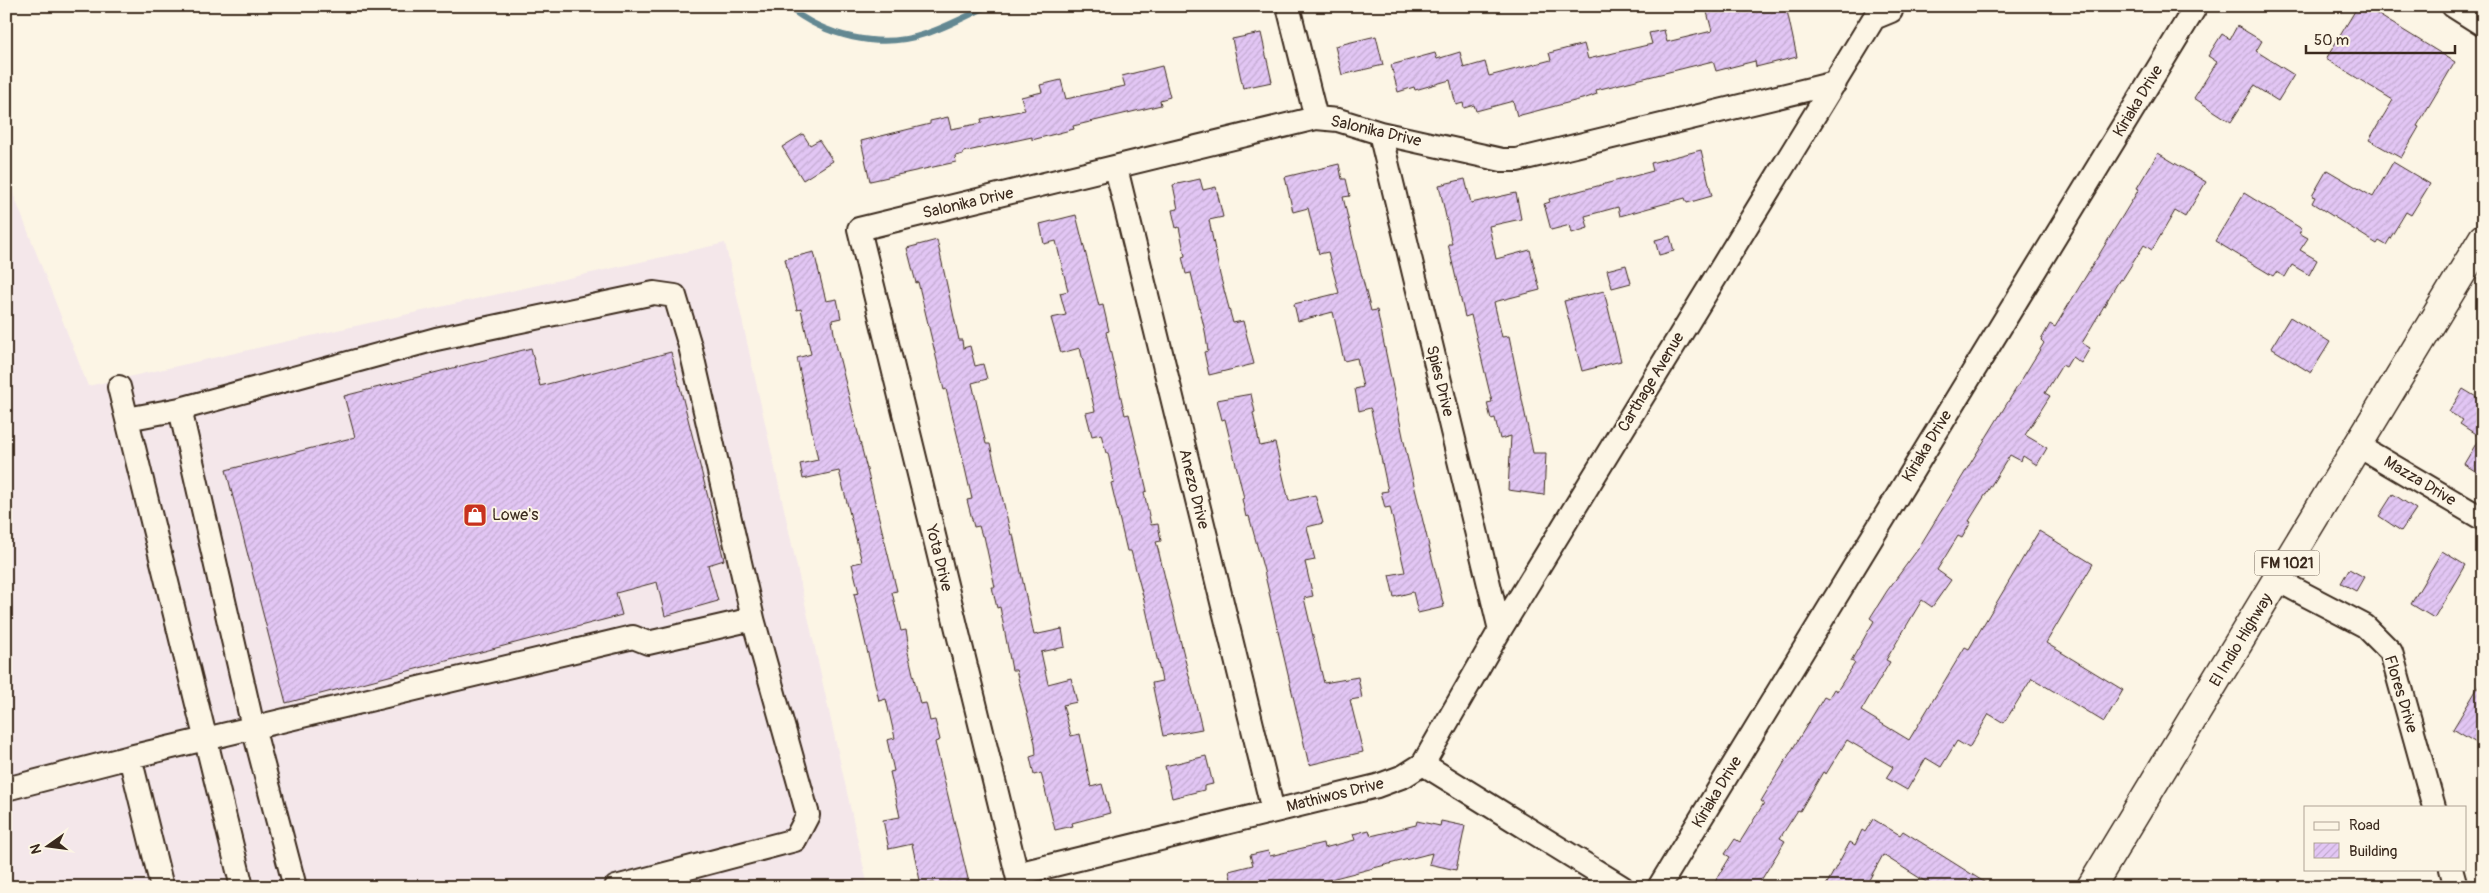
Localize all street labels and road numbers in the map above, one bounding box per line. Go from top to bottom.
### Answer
street label: Kiriaka Drive [2109,61,2167,141]
street label: Salonika Drive [1329,111,1423,151]
street label: Salonika Drive [921,183,1015,223]
street label: Carthage Avenue [1613,328,1689,436]
street label: Spies Drive [1422,343,1458,419]
street label: Kiriaka Drive [1898,406,1956,486]
street label: Anezo Drive [1174,447,1214,531]
street label: Mazza Drive [2380,452,2460,510]
street label: Yota Drive [921,522,957,594]
road number: FM 1021 [2254,550,2320,576]
street label: El Indio Highway [2205,589,2277,690]
street label: Flores Drive [2380,653,2422,735]
street label: Kiriaka Drive [1688,752,1746,832]
street label: Mathiwos Drive [1284,773,1386,817]

